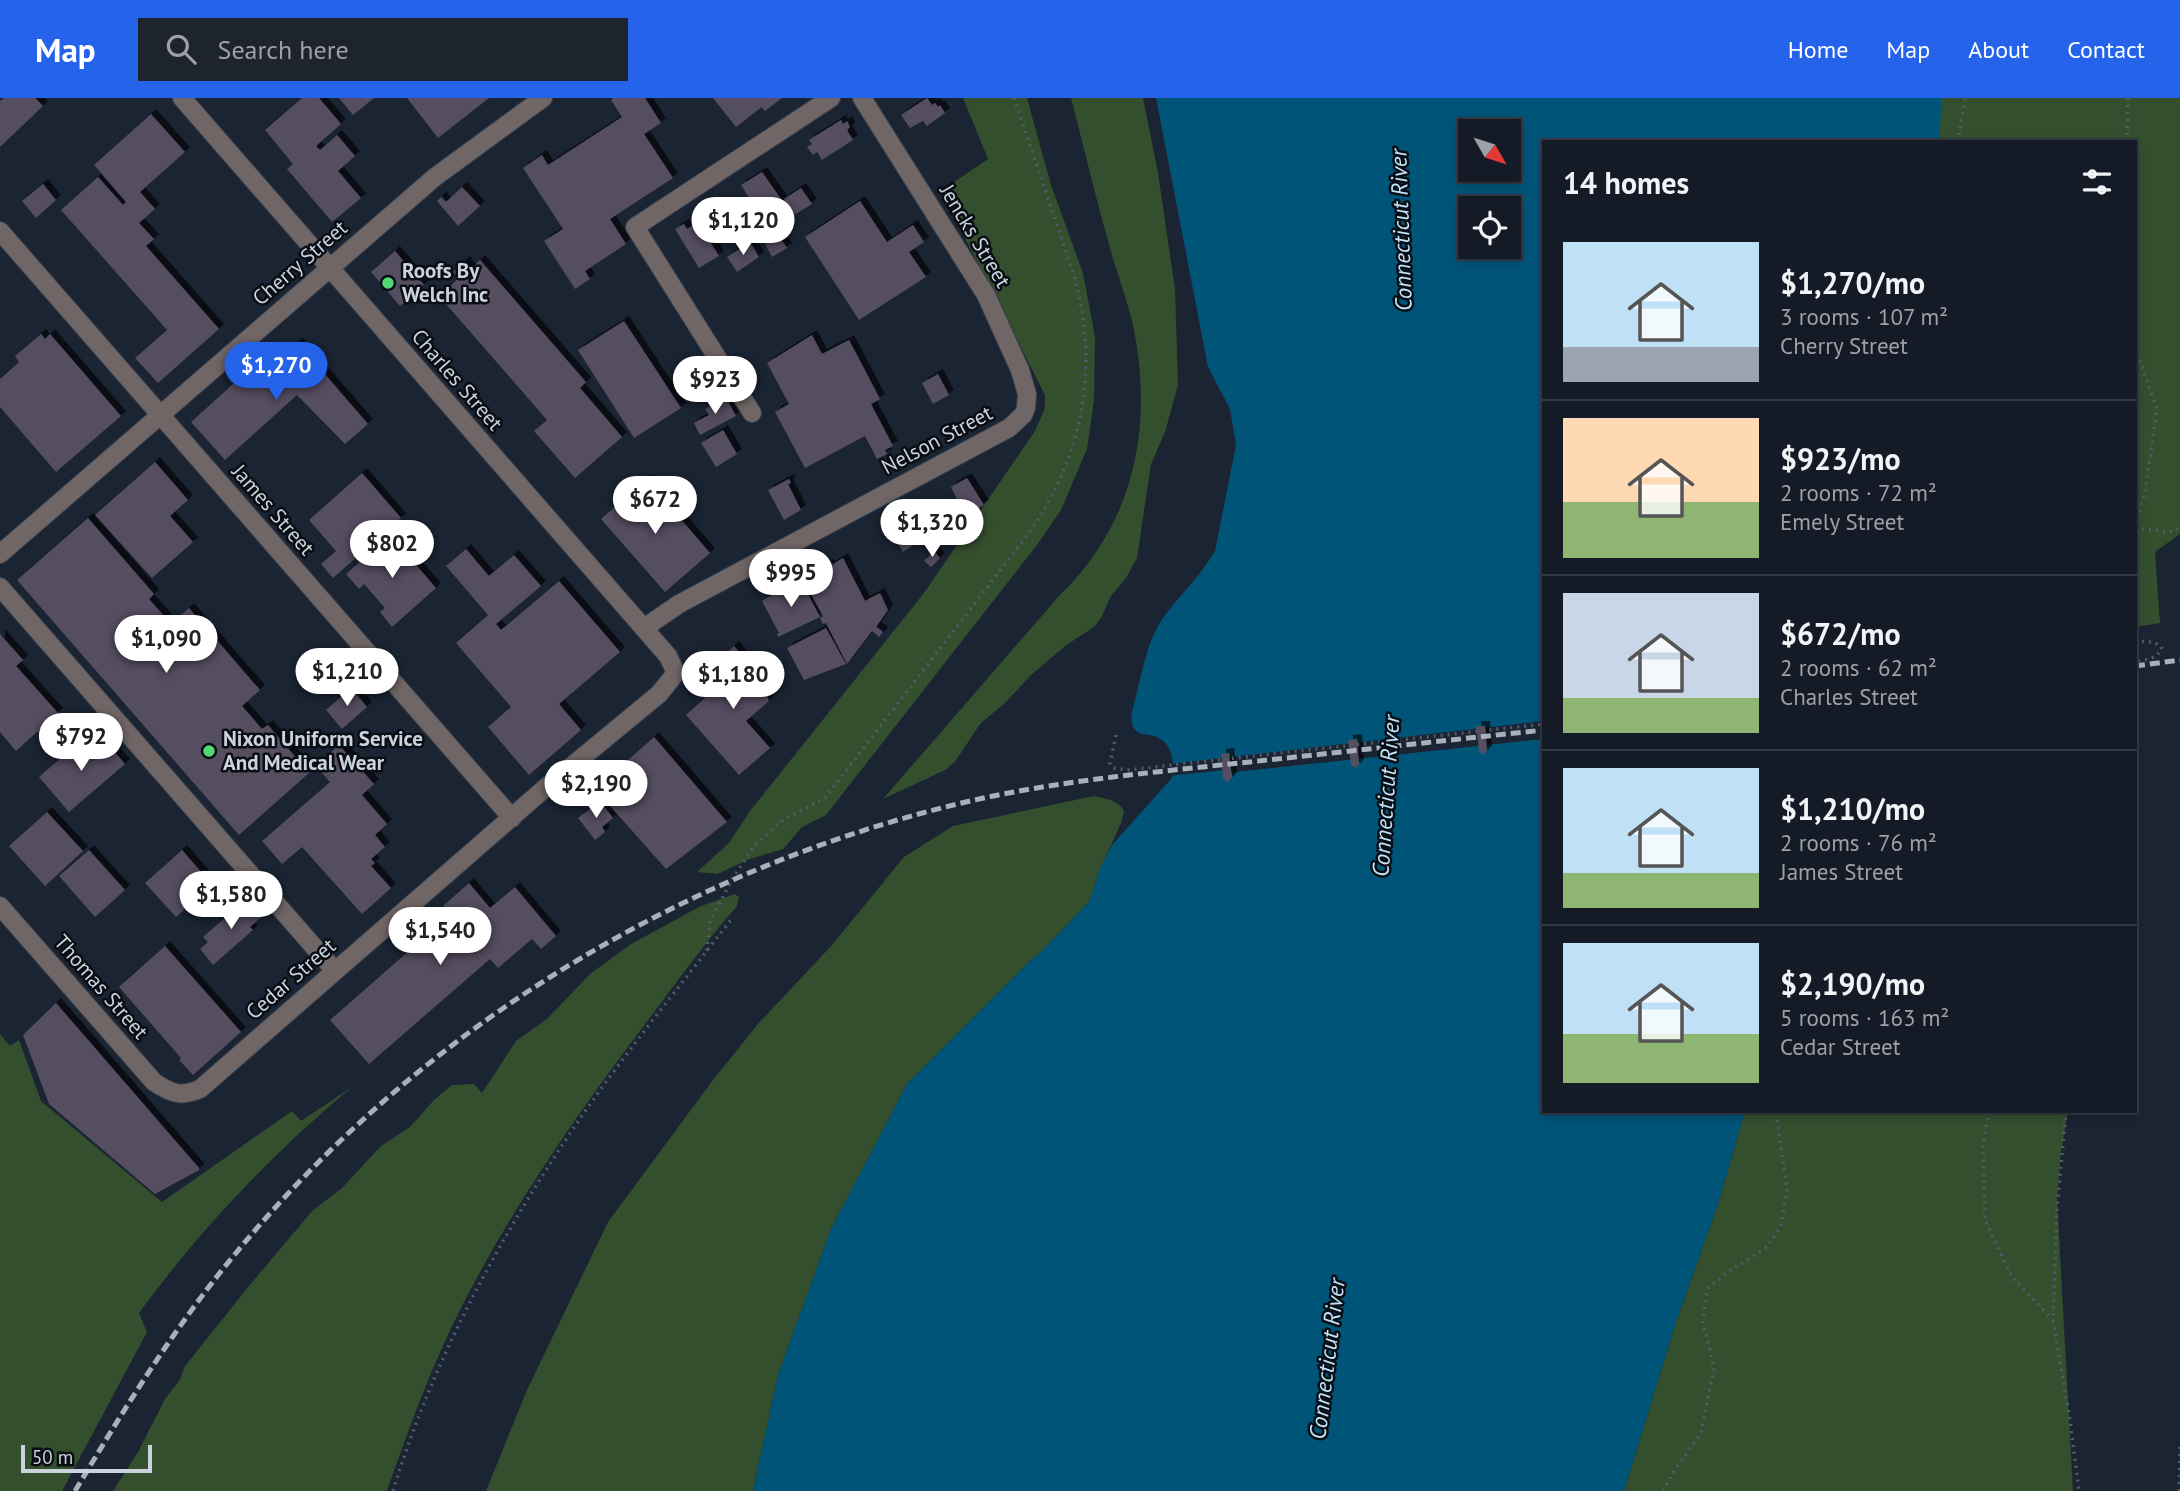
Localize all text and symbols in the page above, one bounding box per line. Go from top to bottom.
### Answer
search box [138,18,628,81]
text: Map [35,28,96,71]
icon: search [162,30,200,68]
text: Search here [218,33,349,66]
text: Home [1788,34,1848,65]
text: Map [1886,34,1930,65]
text: About [1968,34,2029,65]
text: Contact [2067,34,2145,65]
north arrow [1458,119,1521,182]
map controls [1458,119,1521,259]
water label: Connecticut River [1383,147,1418,311]
text: 14 homes [1563,163,1689,202]
icon: filters [2078,163,2116,201]
street label: Jencks Street [933,178,1017,292]
button: locate [1458,196,1521,259]
pin: $1,120 [686,198,800,257]
text: $1,120 [707,205,779,234]
street label: Cherry Street [247,214,353,311]
place label: Roofs By Welch Inc [402,257,488,308]
text: $1,270/mo [1780,263,1925,302]
icon: home [1619,270,1703,354]
marker: Roofs By Welch Inc [380,275,396,291]
text: 3 rooms · 107 m² [1780,302,1948,331]
street label: Charles Street [406,323,509,436]
text: Cherry Street [1780,331,1908,360]
pin: $1,270 [219,342,333,402]
text: $1,270 [240,350,312,379]
pin: $923 [674,356,756,416]
text: $923 [689,364,741,393]
street label: Nelson Street [877,399,997,480]
text: $923/mo [1780,439,1901,478]
icon: home [1619,446,1703,530]
street label: James Street [226,458,320,561]
pin: $672 [614,476,696,536]
text: 2 rooms · 72 m² [1780,478,1937,507]
text: $672 [629,484,681,513]
pin: $1,320 [875,500,989,559]
text: $1,320 [896,507,968,536]
text: Emely Street [1780,507,1904,536]
pin: $802 [351,520,433,580]
text: $802 [366,528,418,557]
pin: $995 [750,550,832,609]
text: $995 [765,557,817,586]
text: $672/mo [1780,614,1901,653]
pin: $1,090 [109,616,223,675]
icon: home [1619,621,1703,705]
text: $1,090 [130,623,202,652]
pin: $1,210 [290,648,404,708]
pin: $1,180 [676,652,790,711]
text: 2 rooms · 62 m² [1780,653,1937,682]
text: $1,210 [311,656,383,685]
text: $1,180 [697,659,769,688]
text: Charles Street [1780,682,1918,711]
water label: Connecticut River [1365,713,1406,878]
pin: $792 [40,714,122,773]
text: $792 [55,721,107,750]
place label: Nixon Uniform Service And Medical Wear [223,725,423,776]
marker: Nixon Uniform Service And Medical Wear [201,743,217,759]
pin: $2,190 [539,760,653,820]
text: $2,190 [560,768,632,797]
text: $1,210/mo [1780,789,1925,828]
icon: home [1619,796,1703,880]
text: 2 rooms · 76 m² [1780,828,1937,857]
text: James Street [1780,857,1903,886]
pin: $1,580 [174,872,288,931]
text: $1,580 [195,879,267,908]
pin: $1,540 [383,908,497,967]
text: $1,540 [404,915,476,944]
street label: Thomas Street [49,929,154,1045]
street label: Cedar Street [240,932,341,1025]
text: $2,190/mo [1780,964,1925,1003]
icon: home [1619,971,1703,1055]
text: 5 rooms · 163 m² [1780,1003,1949,1032]
text: Cedar Street [1780,1032,1901,1061]
water label: Connecticut River [1302,1275,1351,1441]
scale bar [21,1442,152,1474]
text: 50 m [32,1445,73,1469]

